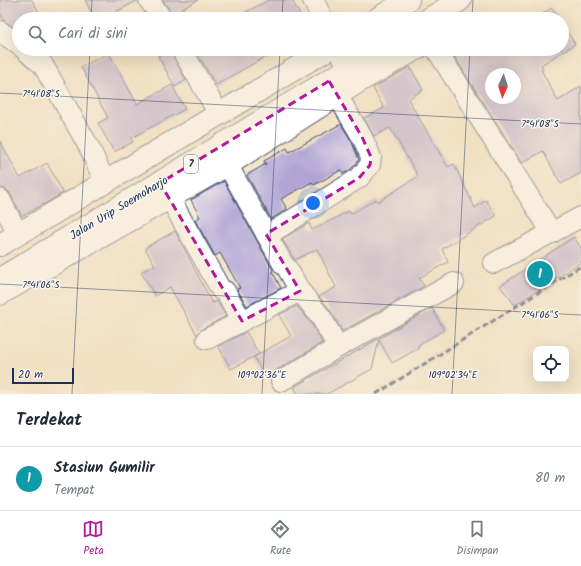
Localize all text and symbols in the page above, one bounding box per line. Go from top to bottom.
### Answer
search box [12,12,569,56]
text: Cari di sini [58,22,127,46]
icon: search [26,23,48,45]
north arrow [485,68,521,104]
text: 7°41'08"S [22,86,61,102]
text: 7°41'08"S [521,116,560,132]
road number: 7 [184,155,198,173]
street label: Jalan Urip Soemoharjo [66,171,172,245]
your location [303,193,323,213]
pin: 1 [527,259,553,289]
text: 7°41'06"S [22,277,60,293]
text: 7°41'06"S [521,307,559,323]
map controls [533,346,569,382]
button: locate [533,346,569,382]
scale bar [12,366,74,385]
text: 20 m [18,366,43,384]
text: 109°02'36"E [237,367,288,383]
text: 109°02'34"E [428,367,479,383]
text: Terdekat [16,407,82,434]
text: Stasiun Gumilir [54,456,155,480]
text: 1 [27,468,31,489]
text: 80 m [535,468,565,489]
text: Tempat [54,480,95,501]
tab: Peta [82,518,104,560]
tab: Rute [269,518,291,560]
tab: Disimpan [456,518,498,560]

